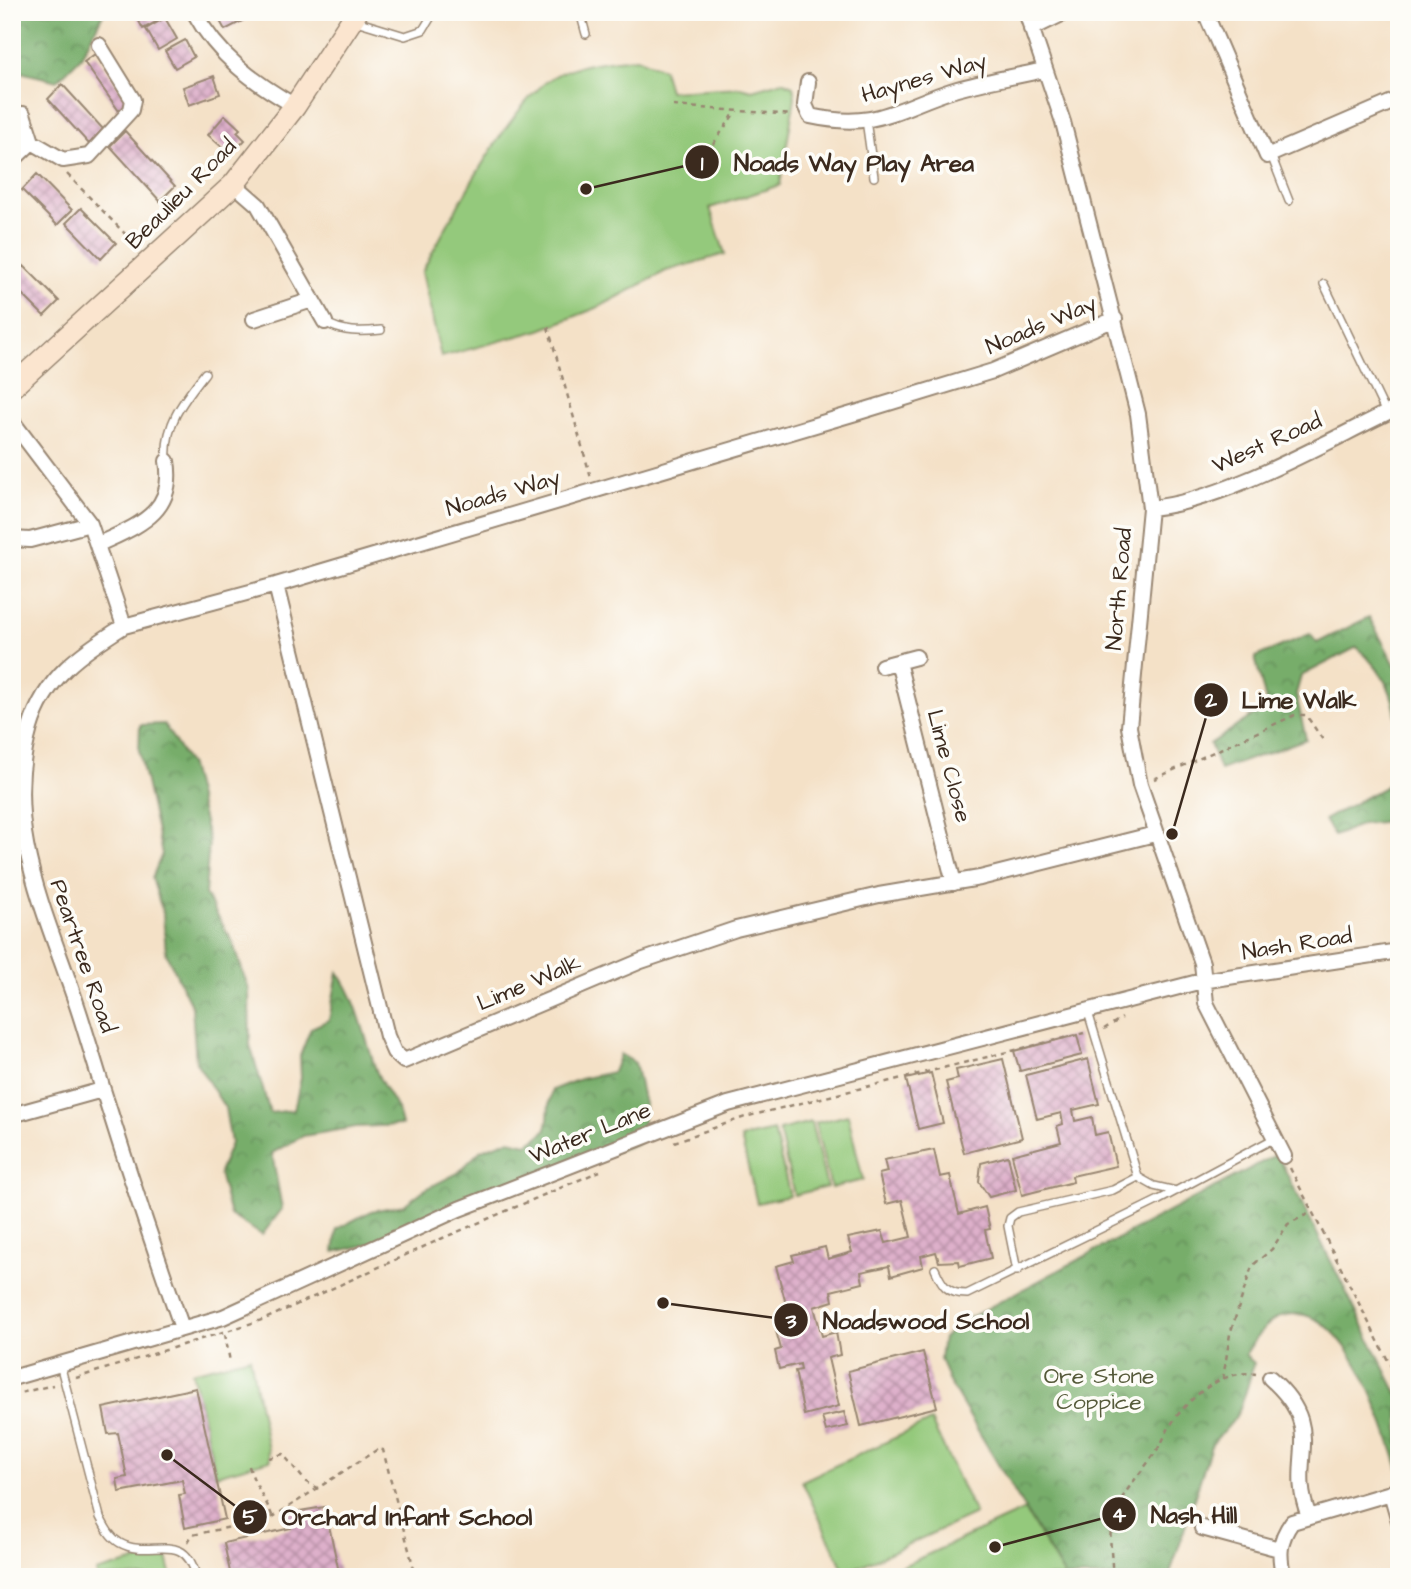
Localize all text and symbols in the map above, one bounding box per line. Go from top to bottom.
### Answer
street label: Haynes Way [858,45,991,112]
street label: Beaulieu Road [118,131,244,257]
callout: Noads Way Play Area [685,140,988,185]
text: Noads Way Play Area [734,147,975,183]
text: 1 [701,149,704,178]
street label: Noads Way [981,287,1102,364]
street label: West Road [1207,405,1327,481]
street label: Noads Way [442,461,565,526]
street label: North Road [1098,526,1140,652]
callout: Lime Walk [1193,677,1371,722]
text: Lime Walk [1242,684,1357,718]
text: 2 [1204,686,1218,715]
street label: Lime Close [919,706,979,826]
street label: Peartree Road [42,875,124,1037]
street label: Nash Road [1240,919,1355,968]
street label: Lime Walk [472,947,586,1019]
street label: Water Lane [524,1094,656,1172]
callout: Noadswood School [774,1298,1043,1343]
text: Noadswood School [823,1305,1030,1339]
text: 3 [785,1307,797,1336]
park label: Ore Stone Coppice [1044,1360,1154,1418]
callout: Nash Hill [1102,1492,1251,1537]
callout: Orchard Infant School [232,1494,546,1539]
text: Nash Hill [1151,1499,1237,1533]
text: Orchard Infant School [282,1501,532,1535]
text: 4 [1112,1501,1127,1530]
text: 5 [243,1503,259,1532]

